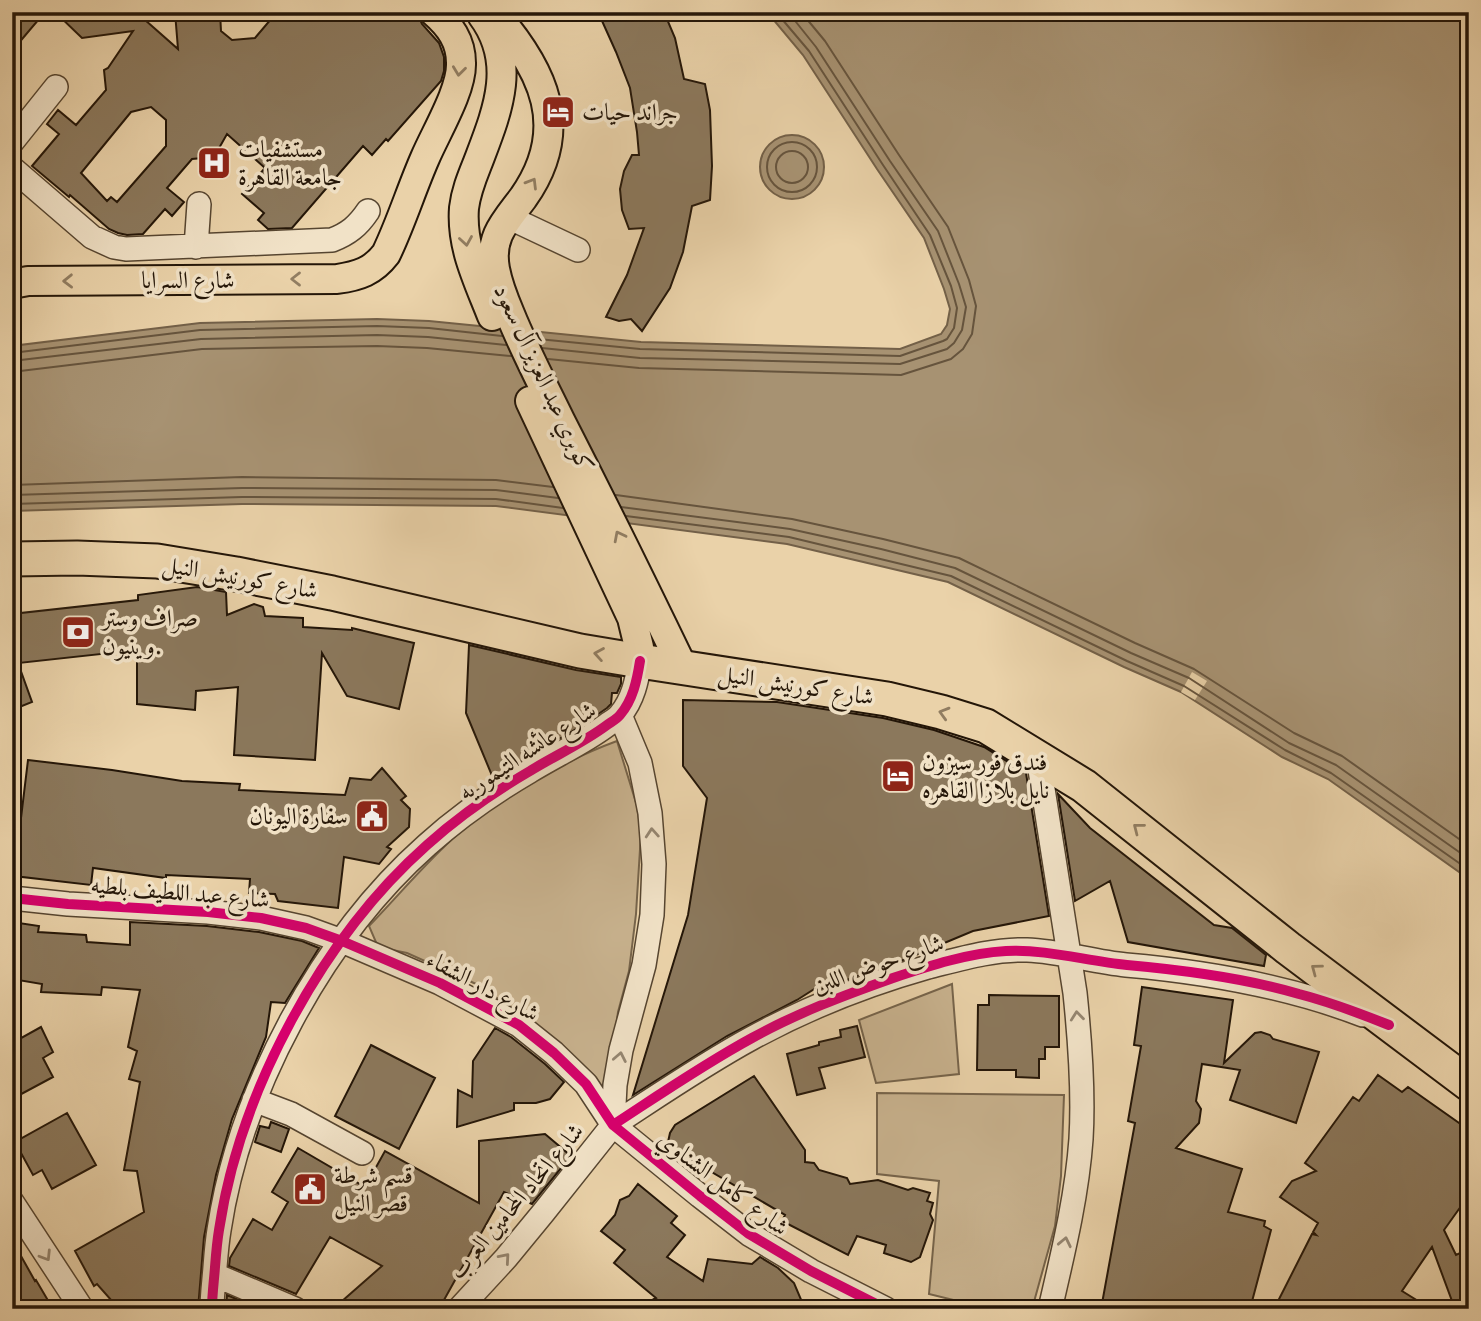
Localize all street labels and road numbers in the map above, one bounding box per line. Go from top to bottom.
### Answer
street label: شارع السرايا [141,264,235,300]
street label: كوبري عبد العزيز آل سعود [484,279,602,479]
street label: شارع كورنيش النيل [159,548,320,610]
street label: شارع كورنيش النيل [715,657,876,717]
street label: شارع عائشه التيموريه [452,694,605,811]
street label: شارع عبد اللطيف بلطيه [89,868,271,920]
street label: شارع حوض اللبن [808,927,949,1005]
street label: شارع دار الشفاء [419,943,545,1033]
street label: شارع اتحاد المحامين العرب [441,1116,594,1289]
street label: شارع كامل الشناوي [648,1123,795,1246]

